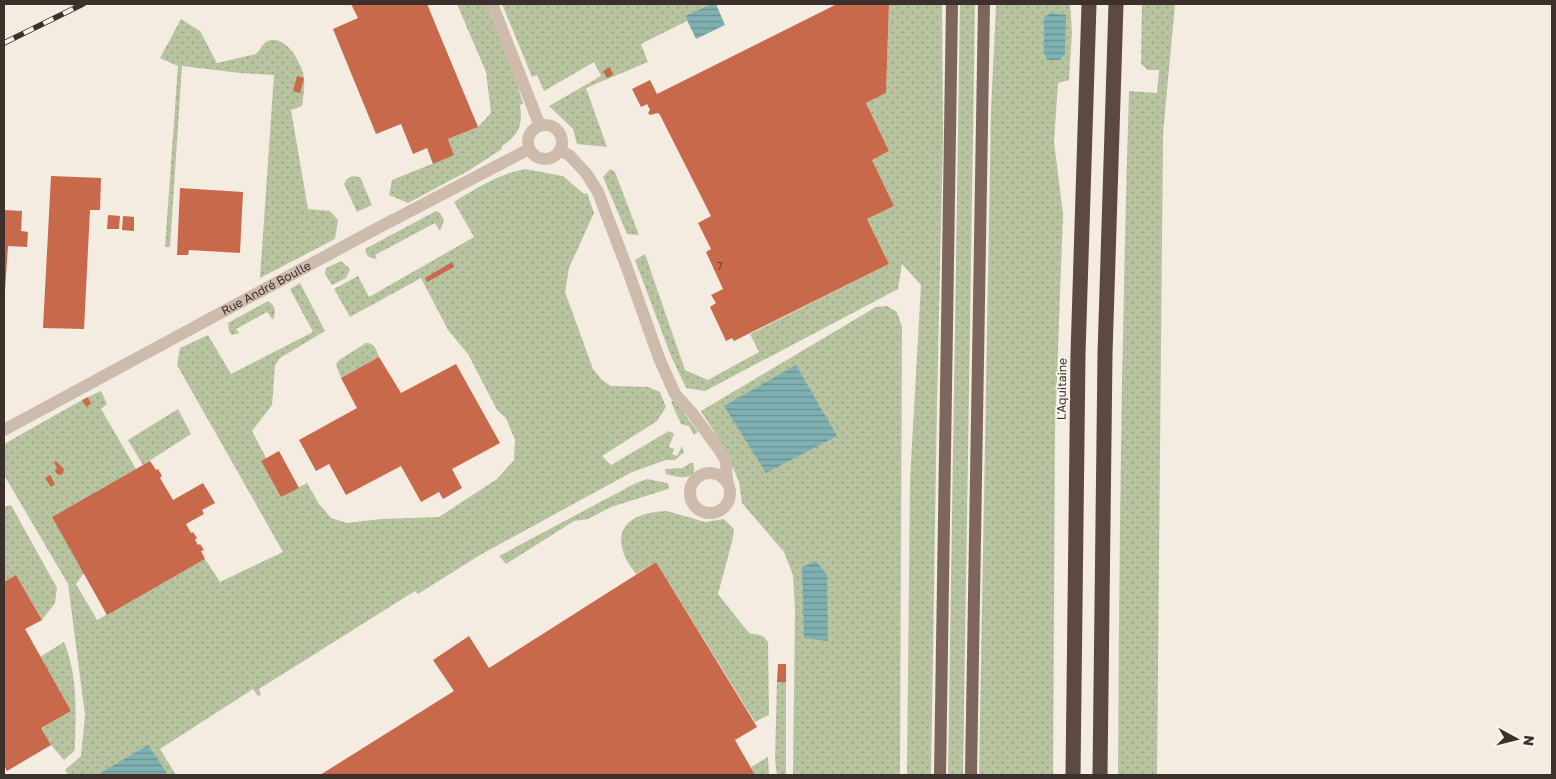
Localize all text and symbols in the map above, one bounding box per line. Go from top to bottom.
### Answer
street label: Rue André Boulle [219,258,313,318]
house number: 7 [717,260,723,272]
street label: L'Aquitaine [1053,358,1070,420]
north arrow [1491,714,1541,764]
text: N [1520,734,1538,747]

